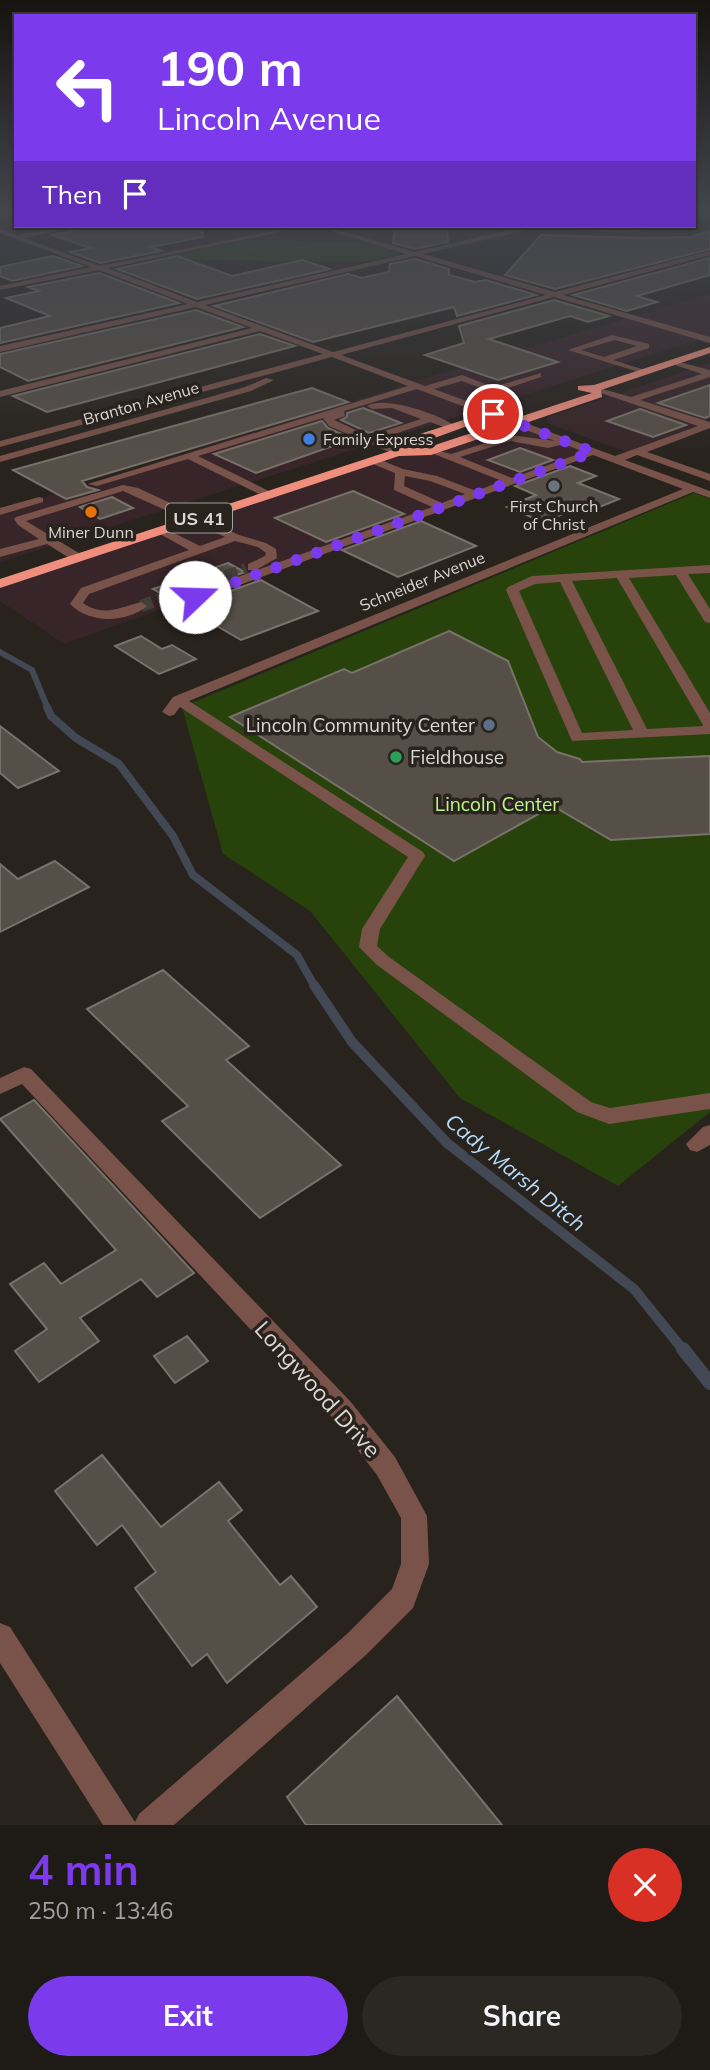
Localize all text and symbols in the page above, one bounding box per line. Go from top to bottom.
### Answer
text: 190 m [157,37,303,98]
icon: left [42,42,133,133]
text: Lincoln Avenue [157,98,381,138]
icon: arrive [116,175,154,213]
text: Then [42,178,102,211]
street label: Branton Avenue [81,377,201,429]
pin [463,384,523,444]
icon: arrive [474,395,512,433]
place label: Family Express [323,429,434,449]
marker: Family Express [301,431,317,447]
marker: First Church of Christ [546,478,562,494]
place label: First Church of Christ [510,496,598,534]
marker: Miner Dunn [83,504,99,520]
road number: US 41 [166,504,232,532]
place label: Miner Dunn [48,522,134,542]
street label: Schneider Avenue [357,547,487,615]
position arrow [158,560,232,634]
place label: Lincoln Community Center [246,713,475,737]
marker: Lincoln Community Center [481,717,497,733]
place label: Fieldhouse [410,745,504,769]
marker: Fieldhouse [388,749,404,765]
park label: Lincoln Center [435,792,559,816]
water label: Cady Marsh Ditch [441,1108,591,1236]
street label: Longwood Drive [249,1315,387,1463]
text: 4 min [28,1843,139,1896]
button: close [608,1848,682,1922]
text: 250 m · 13:46 [28,1896,173,1925]
button: Exit [28,1976,348,2056]
button: Share [362,1976,682,2056]

